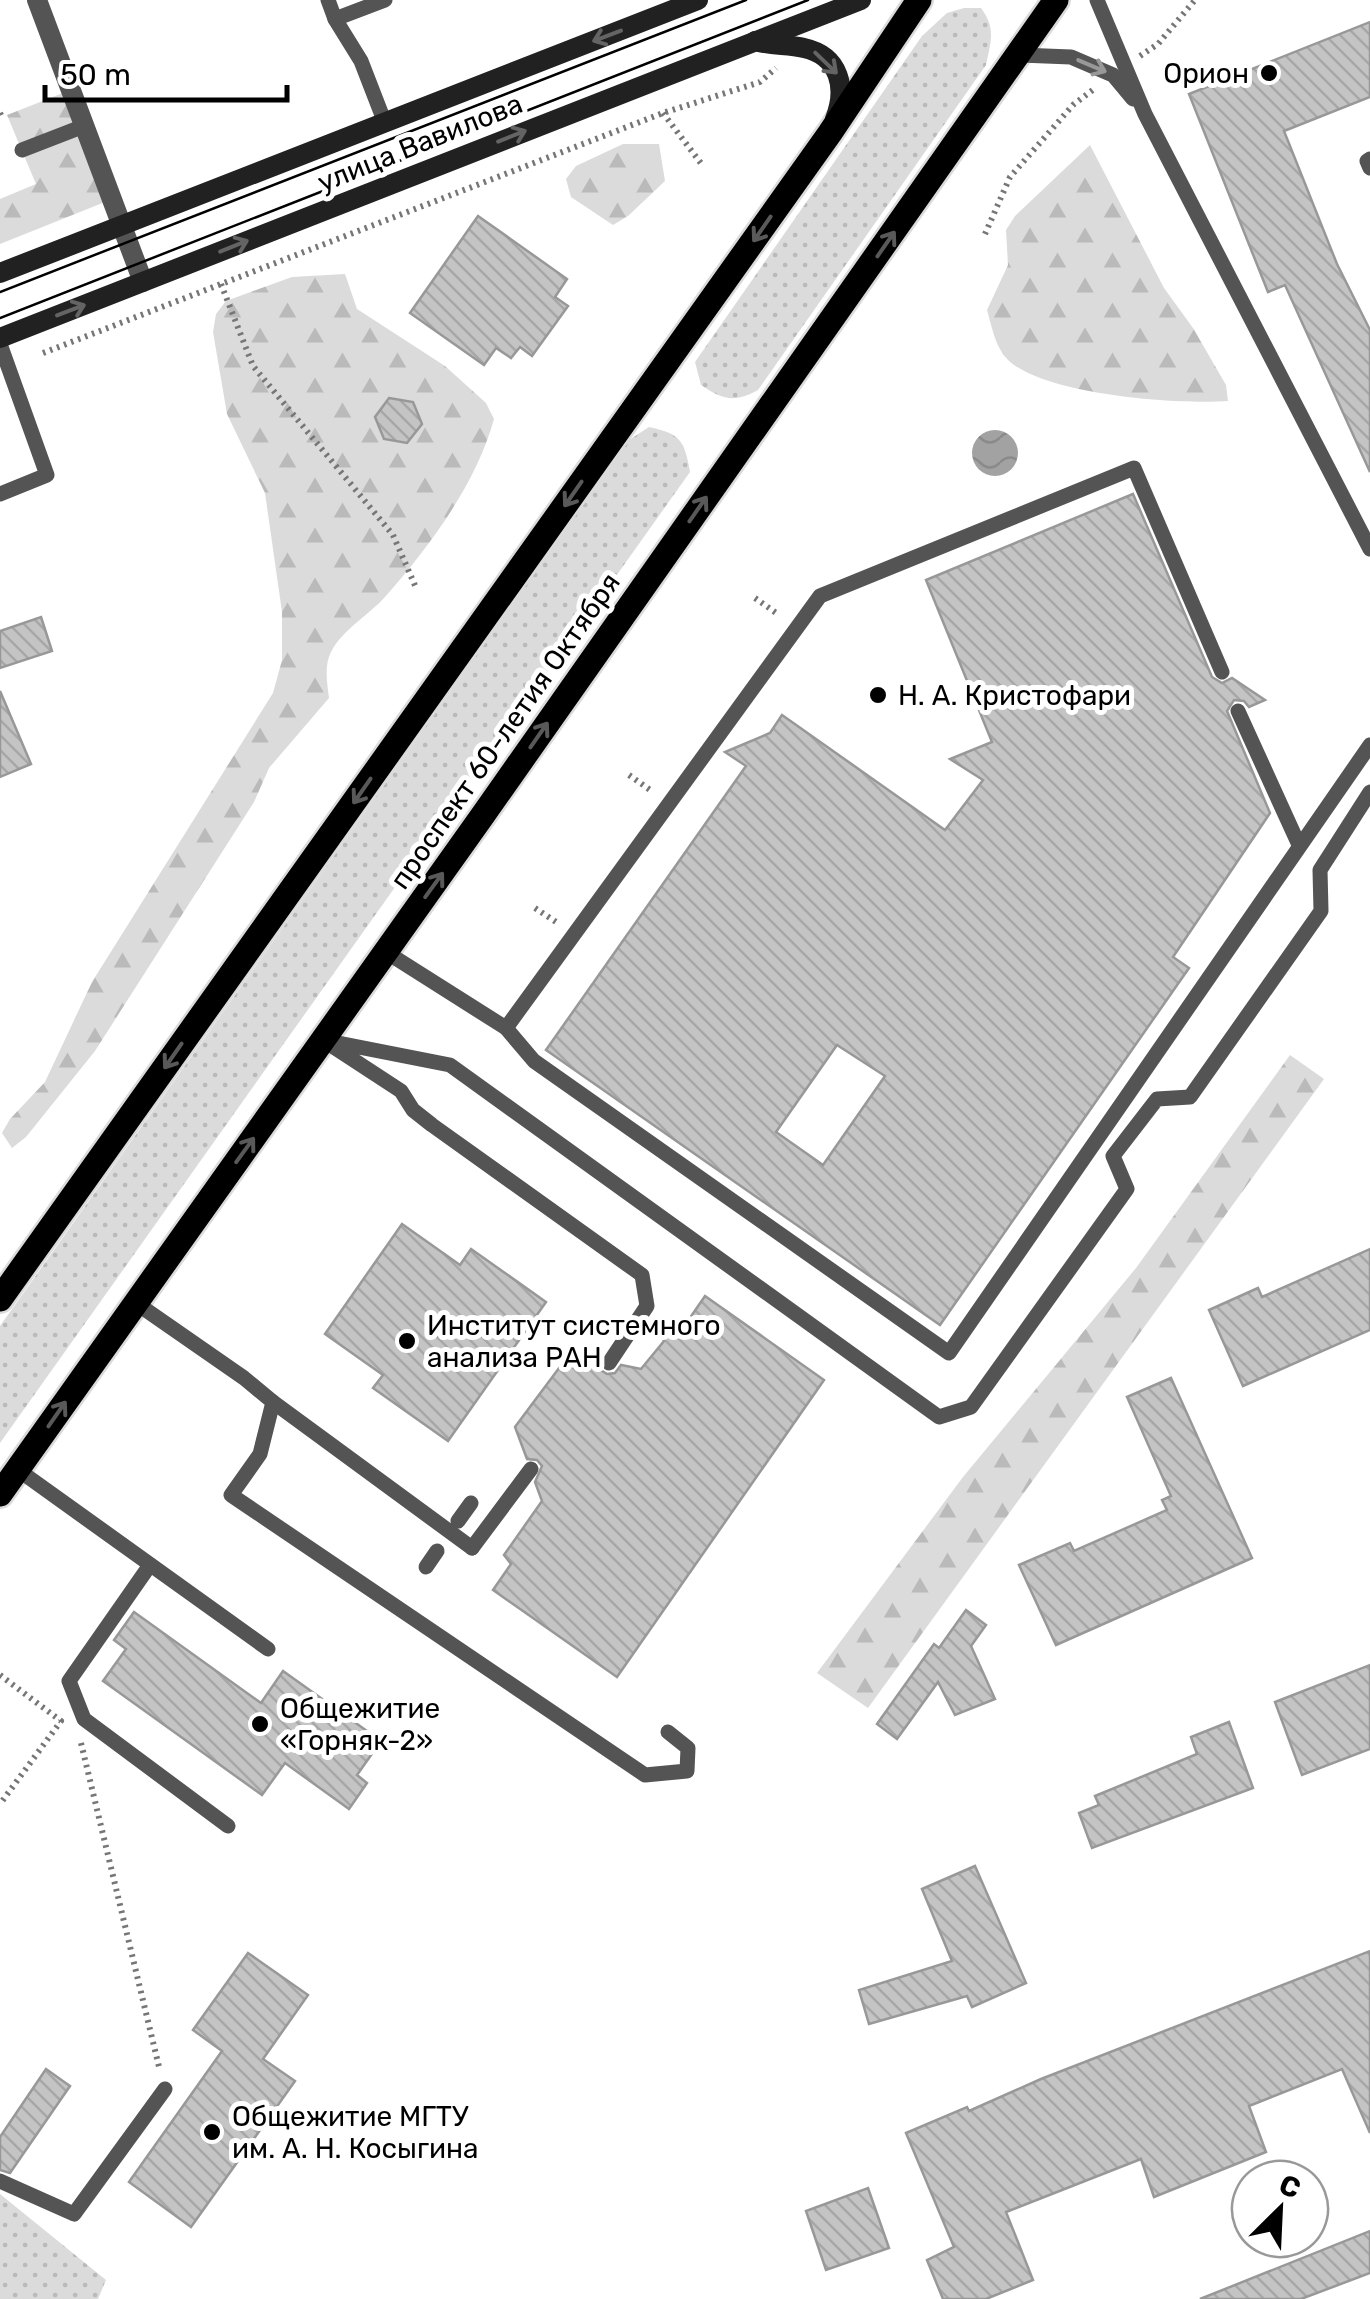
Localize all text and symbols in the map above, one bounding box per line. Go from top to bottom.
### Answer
one-way arrow [593,28,623,46]
scale bar [45,40,288,102]
one-way arrow [813,50,838,75]
text: 50 m [60,57,131,93]
place label: Орион [1163,57,1249,90]
one-way arrow [1076,58,1107,76]
marker: Орион [1258,62,1280,84]
street label: улица Вавилова [313,87,527,199]
one-way arrow [496,125,526,143]
one-way arrow [751,215,772,242]
one-way arrow [875,231,896,258]
one-way arrow [218,236,248,254]
one-way arrow [56,299,86,317]
one-way arrow [563,479,584,507]
one-way arrow [687,496,708,524]
street label: проспект 60-летия Октября [383,567,627,895]
place label: Н. А. Кристофари [898,679,1131,712]
marker: Н. А. Кристофари [867,684,889,706]
one-way arrow [528,722,549,750]
one-way arrow [352,777,373,804]
one-way arrow [423,872,444,899]
one-way arrow [163,1041,184,1069]
one-way arrow [234,1136,255,1164]
place label: Институт системного анализа РАН [427,1309,721,1374]
marker: Институт системного анализа РАН [396,1330,418,1352]
one-way arrow [46,1401,67,1428]
place label: Общежитие «Горняк-2» [280,1692,440,1757]
marker: Общежитие «Горняк-2» [249,1713,271,1735]
place label: Общежитие МГТУ им. А. Н. Косыгина [232,2100,479,2165]
marker: Общежитие МГТУ им. А. Н. Косыгина [201,2121,223,2143]
north arrow [1230,2159,1330,2259]
text: С [1274,2168,1306,2206]

